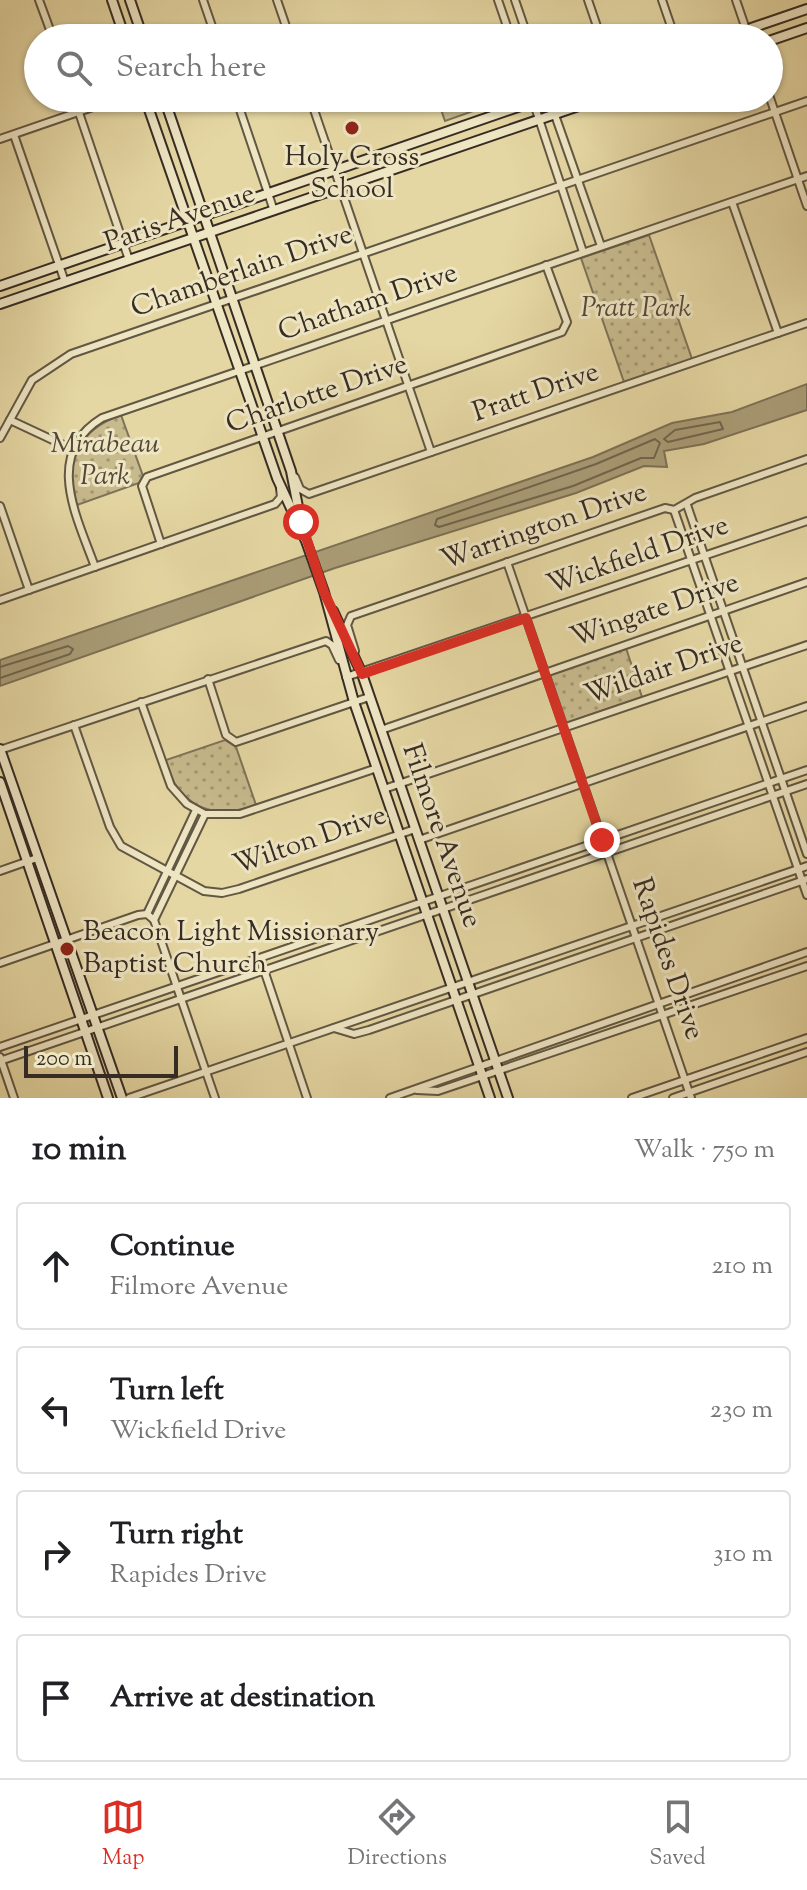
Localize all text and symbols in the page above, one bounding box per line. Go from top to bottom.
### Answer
search box [24,24,783,112]
icon: search [52,46,96,90]
text: Search here [116,47,266,90]
marker: Holy Cross School [343,119,361,137]
place label: Holy Cross School [285,138,419,210]
street label: Paris Avenue [99,175,261,263]
street label: Chamberlain Drive [126,215,358,329]
street label: Chatham Drive [273,254,463,352]
park label: Pratt Park [581,289,691,329]
street label: Charlotte Drive [221,345,413,445]
street label: Pratt Drive [468,353,604,433]
park label: Mirabeau Park [51,425,160,497]
street label: Warrington Drive [436,473,652,581]
route start [283,504,319,540]
street label: Wickfield Drive [542,506,734,606]
street label: Wingate Drive [565,563,745,659]
street label: Wildair Drive [579,624,749,716]
street label: Filmore Avenue [391,739,491,933]
street label: Wilton Drive [228,796,392,886]
route end [584,822,620,858]
street label: Rapides Drive [621,873,713,1045]
place label: Beacon Light Missionary Baptist Church [83,913,379,985]
marker: Beacon Light Missionary Baptist Church [58,940,76,958]
scale bar [24,1042,178,1078]
text: 200 m [36,1044,92,1076]
text: 10 min [32,1126,126,1175]
text: Walk · 750 m [634,1132,775,1169]
text: Continue [110,1226,235,1269]
icon: ahead [34,1244,78,1288]
text: 210 m [711,1248,773,1285]
text: Filmore Avenue [110,1269,288,1306]
text: Turn left [110,1370,224,1413]
icon: left [34,1388,78,1432]
text: 230 m [710,1392,773,1429]
text: Wickfield Drive [110,1413,286,1450]
text: Turn right [110,1514,243,1557]
icon: right [34,1532,78,1576]
text: 310 m [713,1536,773,1573]
text: Rapides Drive [110,1557,267,1594]
icon: arrive [34,1676,78,1720]
text: Arrive at destination [110,1677,375,1720]
tab: Map [101,1795,145,1875]
tab: Directions [348,1795,447,1875]
tab: Saved [649,1795,706,1875]

